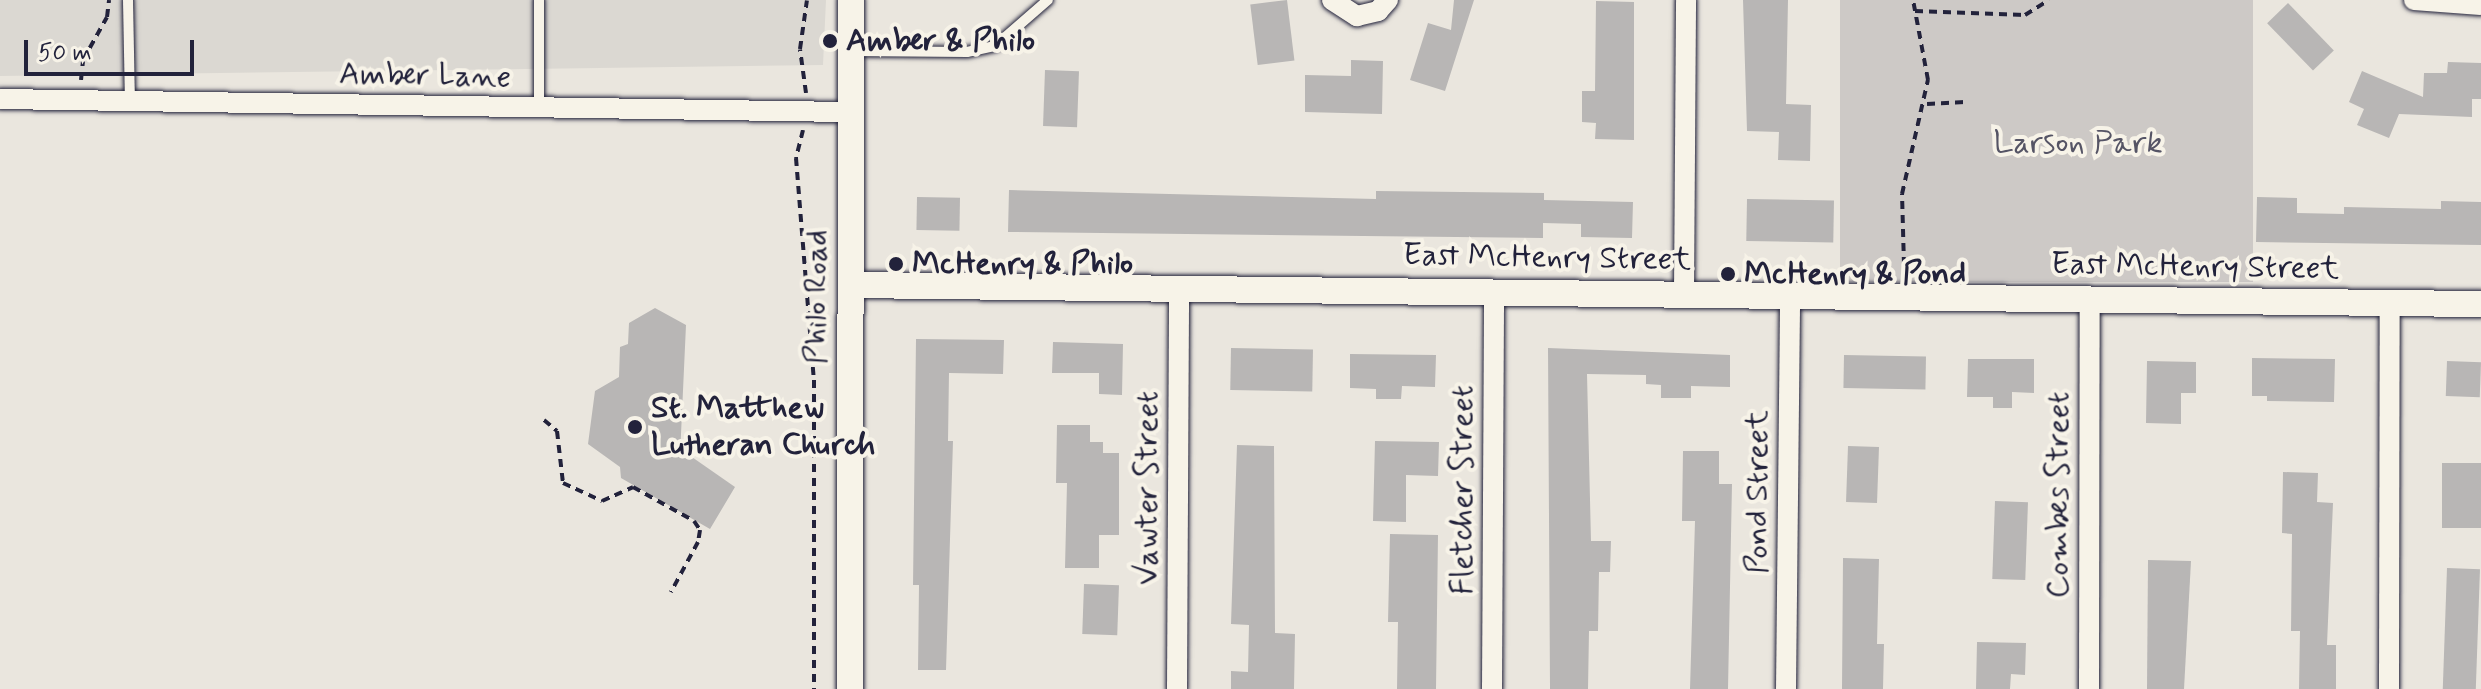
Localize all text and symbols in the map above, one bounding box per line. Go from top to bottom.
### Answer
place label: Amber & Philo [846,22,1035,60]
scale bar [28,24,198,74]
marker: Amber & Philo [821,32,839,50]
text: 50 m [38,38,92,69]
street label: Amber Lane [341,55,509,97]
park label: Larson Park [1996,124,2160,162]
street label: Philo Road [798,229,836,365]
street label: East McHenry Street [1403,236,1691,280]
place label: McHenry & Philo [912,245,1133,283]
street label: East McHenry Street [2051,245,2339,289]
marker: McHenry & Philo [887,255,905,273]
place label: McHenry & Pond [1744,255,1966,293]
marker: McHenry & Pond [1719,265,1737,283]
street label: Fletcher Street [1444,382,1482,598]
street label: Vawter Street [1129,388,1167,588]
street label: Combes Street [2040,389,2078,601]
place label: St. Matthew Lutheran Church [651,390,883,465]
street label: Pond Street [1739,410,1777,574]
marker: St. Matthew Lutheran Church [626,418,644,436]

